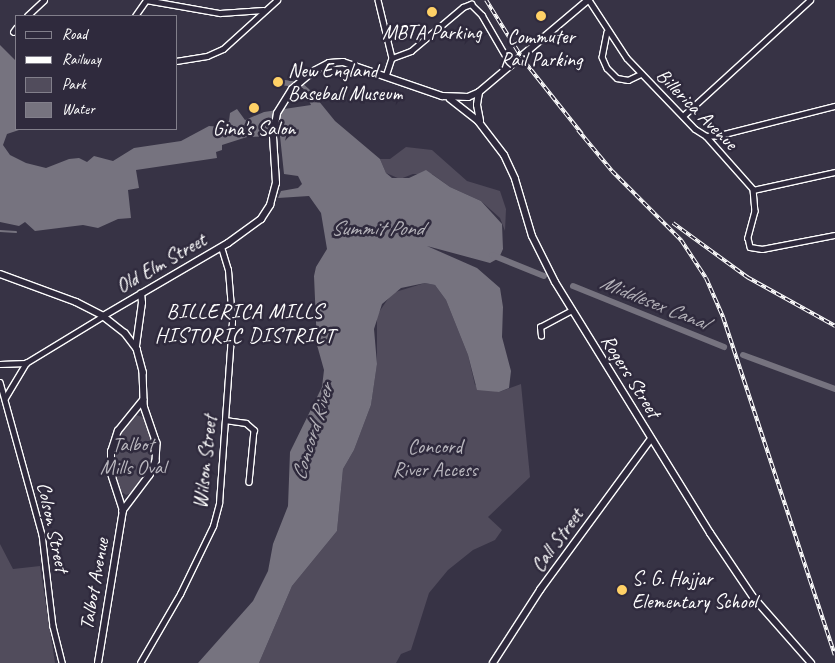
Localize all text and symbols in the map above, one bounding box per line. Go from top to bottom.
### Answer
marker: MBTA Parking [426,6,438,18]
marker: Commuter Rail Parking [535,10,547,22]
legend [15,15,178,130]
place label: MBTA Parking [382,20,482,44]
place label: Commuter Rail Parking [500,24,582,71]
text: Road [62,25,87,44]
text: Railway [62,50,101,69]
place label: New England Baseball Museum [288,58,404,105]
street label: Billerica Avenue [651,63,743,155]
text: Park [62,75,86,94]
marker: New England Baseball Museum [272,76,284,88]
text: Water [62,100,95,119]
marker: Gina's Salon [248,102,260,114]
place label: Gina's Salon [213,116,295,140]
water label: Summit Pond [331,215,423,241]
street label: Old Elm Street [111,227,211,299]
water label: Middlesex Canal [597,269,711,335]
district label: BILLERICA MILLS HISTORIC DISTRICT [152,298,338,348]
street label: Rogers Street [596,330,666,422]
water label: Concord River [285,381,339,483]
street label: Wilson Street [188,414,222,510]
park label: Talbot Mills Oval [100,432,166,479]
park label: Concord River Access [393,434,477,481]
street label: Colson Street [32,480,74,574]
street label: Call Street [526,503,588,577]
street label: Talbot Avenue [74,536,114,632]
place label: S. G. Hajjar Elementary School [632,566,757,613]
marker: S. G. Hajjar Elementary School [616,584,628,596]

